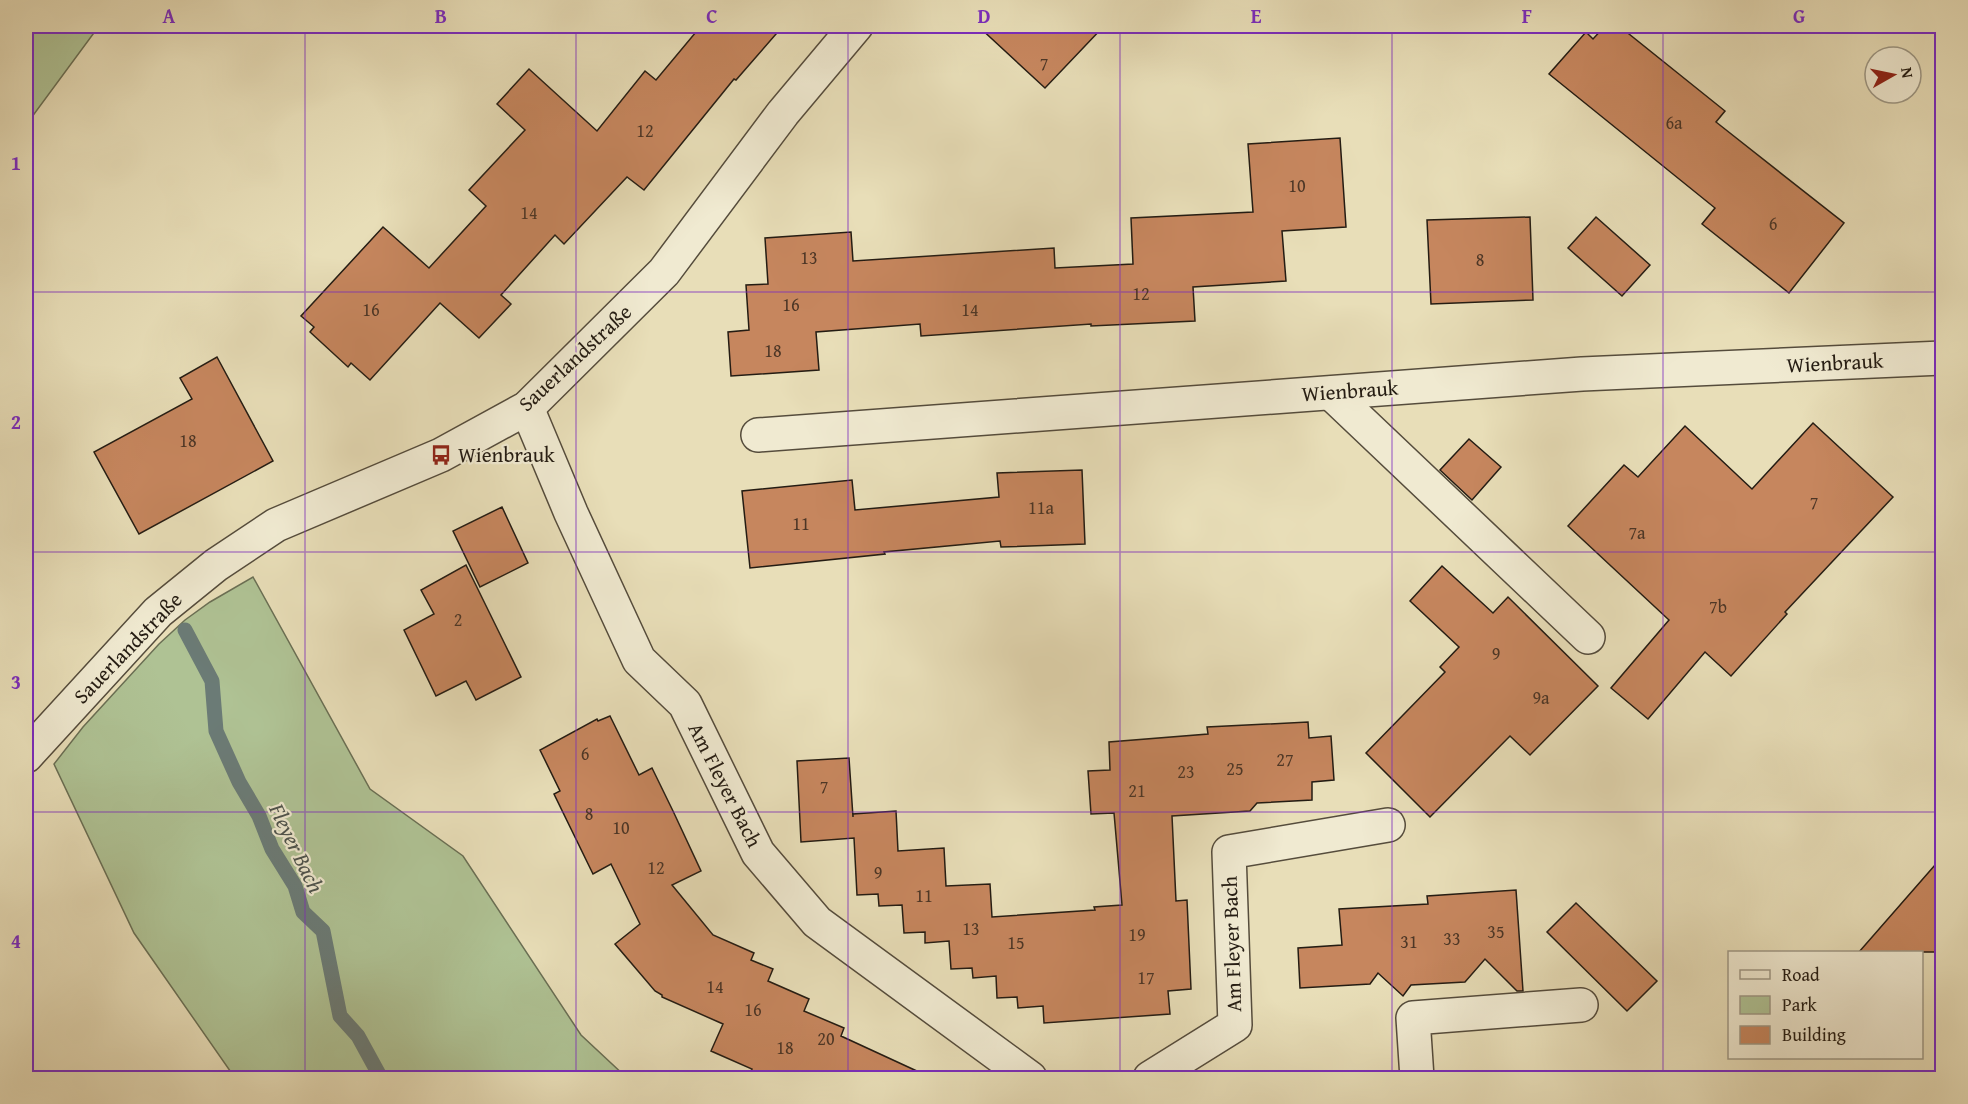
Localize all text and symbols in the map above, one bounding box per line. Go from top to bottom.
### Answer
text: A [163,1,176,30]
text: B [435,1,447,30]
text: C [706,1,718,30]
text: D [977,1,991,30]
text: E [1251,1,1262,30]
text: F [1522,1,1532,30]
text: G [1793,1,1805,30]
north arrow [1863,45,1923,105]
house number: 7 [1040,50,1048,77]
text: N [1895,65,1921,80]
house number: 6a [1665,109,1683,136]
house number: 12 [636,117,654,144]
text: 1 [11,148,21,177]
house number: 10 [1288,172,1306,199]
house number: 14 [520,199,538,226]
house number: 6 [1769,210,1777,237]
house number: 13 [800,244,818,271]
house number: 8 [1476,246,1484,273]
house number: 12 [1132,280,1150,307]
house number: 16 [782,291,800,318]
house number: 16 [362,296,380,323]
house number: 14 [961,296,979,323]
street label: Sauerlandstraße [511,297,638,418]
house number: 18 [764,337,782,364]
street label: Wienbrauk [1786,344,1884,381]
street label: Wienbrauk [1301,372,1400,409]
text: 2 [11,407,21,436]
house number: 18 [179,427,197,454]
place label: Wienbrauk [458,439,555,470]
bus stop icon: Wienbrauk [429,443,453,467]
house number: 7 [1810,489,1818,516]
house number: 11a [1028,494,1054,521]
house number: 11 [792,510,810,537]
house number: 7a [1628,519,1646,546]
street label: Sauerlandstraße [66,585,189,711]
house number: 7b [1709,593,1727,620]
house number: 2 [454,606,462,633]
house number: 9 [1492,640,1500,667]
text: 3 [11,667,21,696]
house number: 9a [1532,684,1550,711]
street label: Am Fleyer Bach [681,717,770,853]
house number: 6 [581,740,589,767]
house number: 27 [1276,746,1294,773]
house number: 25 [1226,755,1244,782]
house number: 23 [1177,758,1195,785]
house number: 7 [820,773,828,800]
house number: 21 [1128,777,1146,804]
water label: Fleyer Bach [261,797,332,898]
house number: 8 [585,800,593,827]
house number: 10 [612,814,630,841]
house number: 12 [647,854,665,881]
house number: 9 [874,859,882,886]
street label: Am Fleyer Bach [1214,875,1249,1013]
house number: 11 [915,882,933,909]
house number: 13 [962,915,980,942]
house number: 35 [1487,918,1505,945]
house number: 19 [1128,921,1146,948]
house number: 33 [1443,925,1461,952]
text: 4 [11,926,21,955]
house number: 31 [1400,928,1418,955]
house number: 15 [1007,929,1025,956]
legend [1728,951,1923,1059]
text: Road [1782,961,1820,988]
house number: 17 [1137,964,1155,991]
house number: 14 [706,973,724,1000]
text: Park [1782,991,1818,1018]
house number: 16 [744,996,762,1023]
text: Building [1782,1021,1846,1048]
house number: 20 [817,1025,835,1052]
house number: 18 [776,1034,794,1061]

